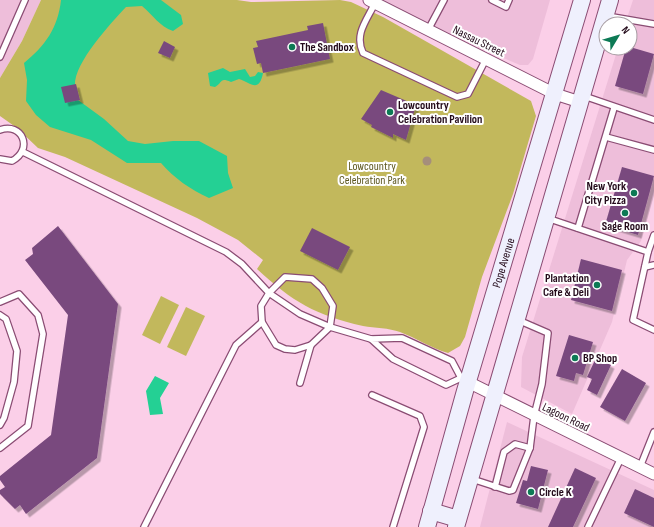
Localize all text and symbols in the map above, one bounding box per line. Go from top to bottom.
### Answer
north arrow [598,16,638,56]
street label: Nassau Street [450,22,508,61]
text: N [619,24,632,37]
place label: The Sandbox [300,40,354,55]
marker: The Sandbox [287,42,297,52]
place label: Lowcountry Celebration Pavilion [398,98,482,127]
marker: Lowcountry Celebration Pavilion [385,107,395,117]
park label: Lowcountry Celebration Park [339,159,405,188]
place label: New York City Pizza [584,179,626,208]
marker: New York City Pizza [629,188,639,198]
marker: Sage Room [620,208,630,218]
place label: Sage Room [602,219,648,234]
street label: Pope Avenue [489,236,518,290]
place label: Plantation Cafe & Deli [543,271,589,300]
marker: Plantation Cafe & Deli [592,280,602,290]
place label: BP Shop [583,351,617,366]
marker: BP Shop [570,353,580,363]
street label: Lagoon Road [540,400,592,435]
place label: Circle K [539,485,572,500]
marker: Circle K [526,487,536,497]

